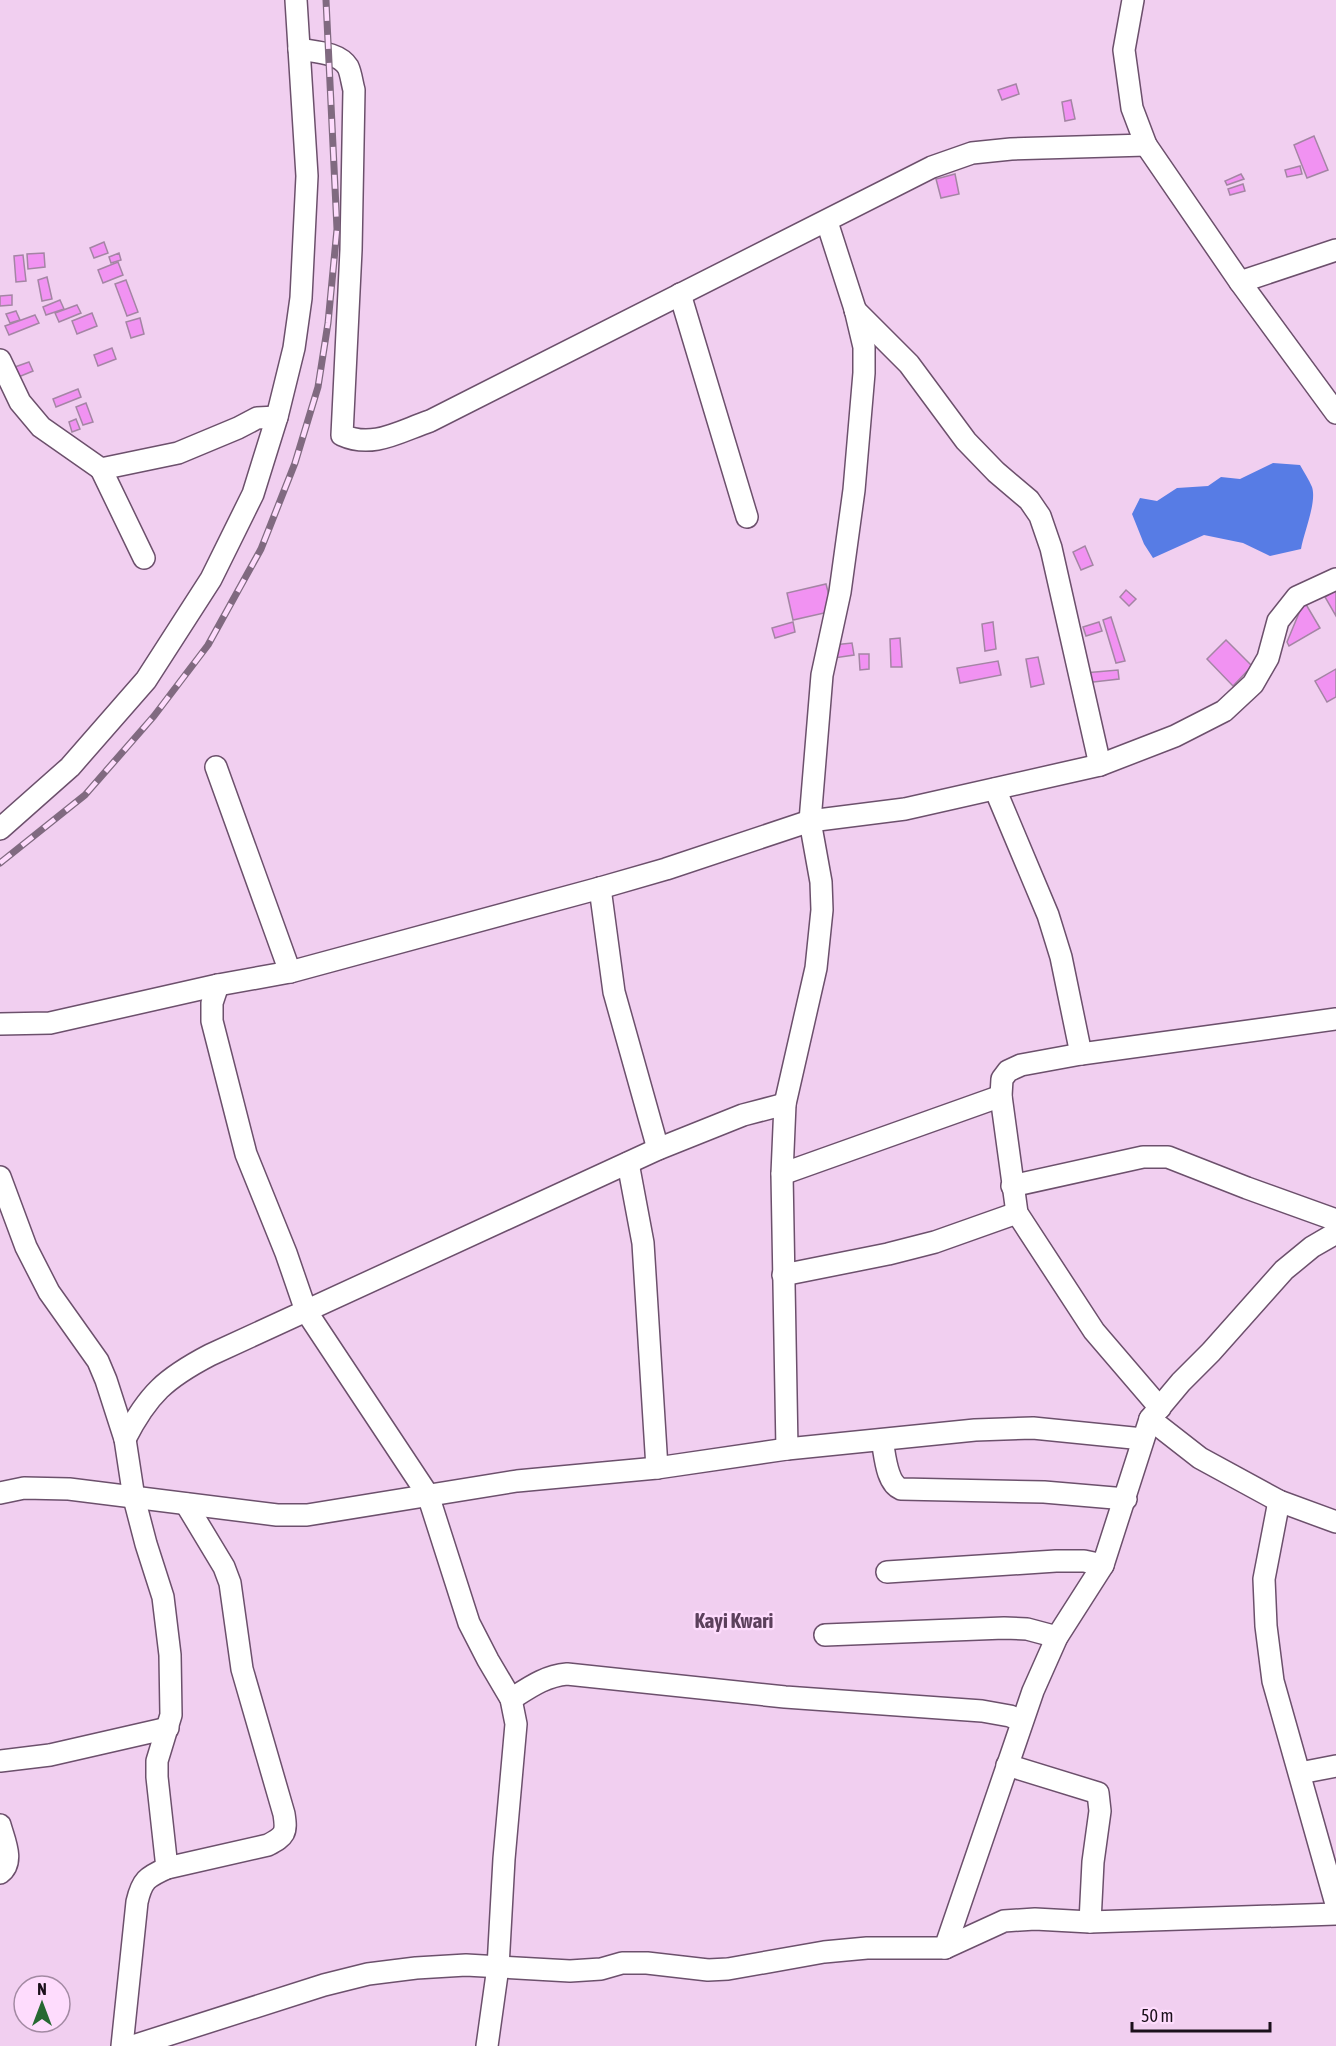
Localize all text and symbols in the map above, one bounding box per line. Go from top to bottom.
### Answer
district label: Kayi Kwari [695,1608,773,1632]
north arrow [12,1974,72,2034]
text: N [37,1980,47,1998]
scale bar [1132,1995,1270,2033]
text: 50 m [1141,2005,1173,2026]

